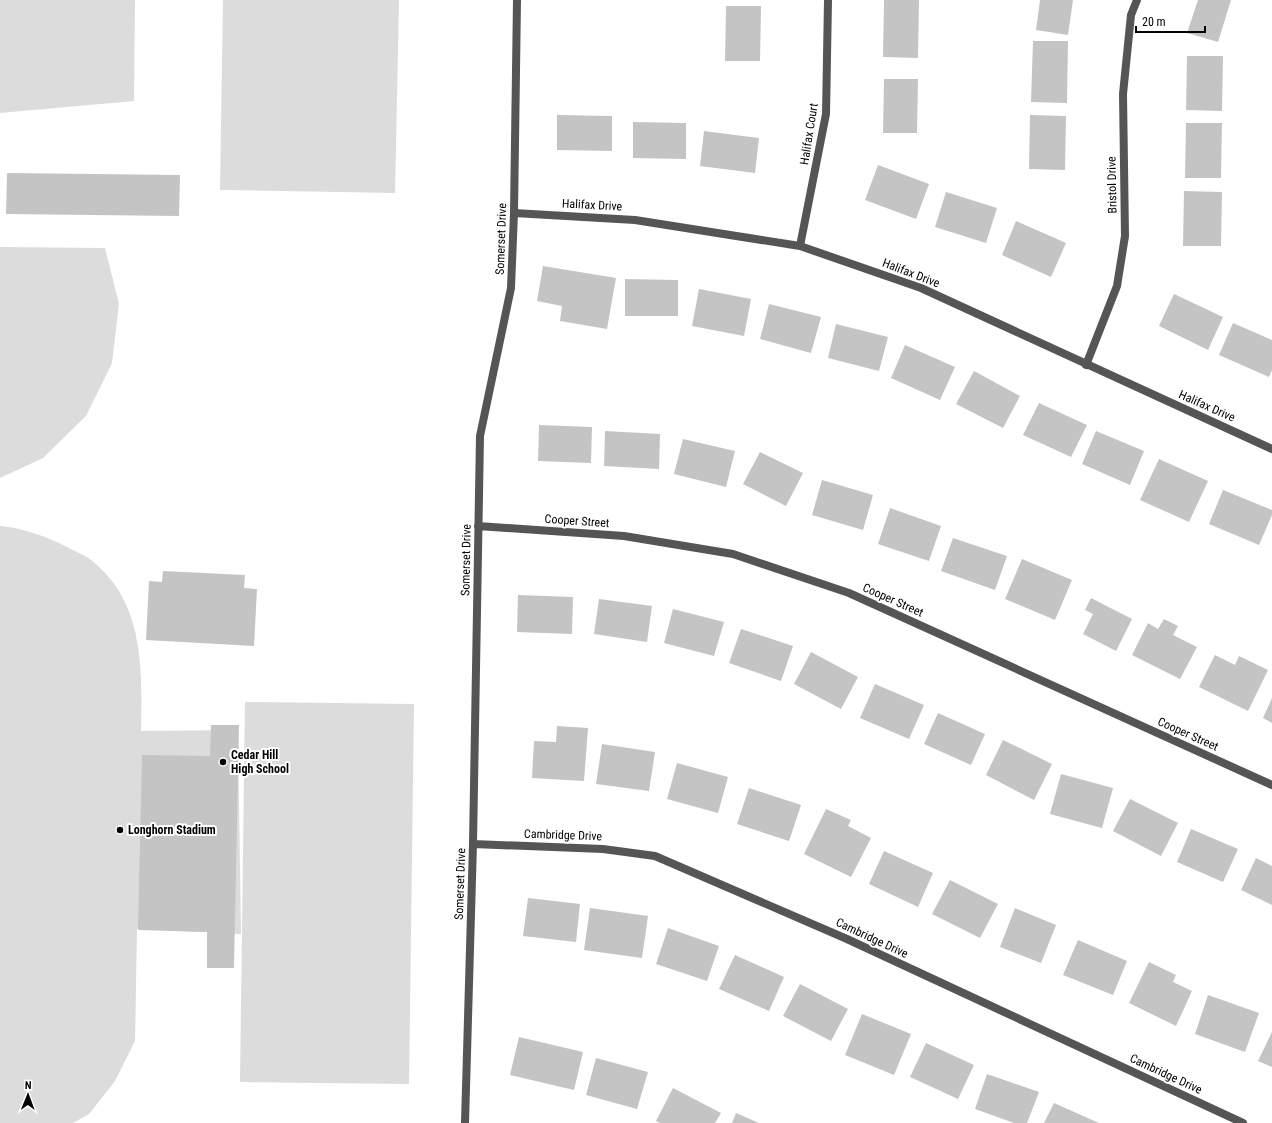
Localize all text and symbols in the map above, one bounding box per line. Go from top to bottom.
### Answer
scale bar [1136,8,1205,34]
text: 20 m [1142,15,1166,29]
street label: Halifax Court [797,102,821,166]
street label: Bristol Drive [1104,156,1119,214]
street label: Halifax Drive [562,196,623,214]
street label: Somerset Drive [493,202,509,275]
street label: Halifax Drive [880,256,942,290]
street label: Halifax Drive [1177,387,1238,425]
street label: Cooper Street [544,512,610,530]
street label: Somerset Drive [458,524,474,596]
street label: Cooper Street [860,580,926,620]
street label: Cooper Street [1155,714,1221,754]
place label: Cedar Hill High School [231,748,289,776]
marker: Cedar Hill High School [218,757,228,767]
place label: Longhorn Stadium [128,823,216,837]
marker: Longhorn Stadium [115,825,125,835]
street label: Cambridge Drive [524,827,603,843]
street label: Somerset Drive [452,847,468,920]
street label: Cambridge Drive [834,915,911,961]
street label: Cambridge Drive [1128,1051,1205,1097]
north arrow [8,1075,48,1115]
text: N [25,1079,32,1092]

